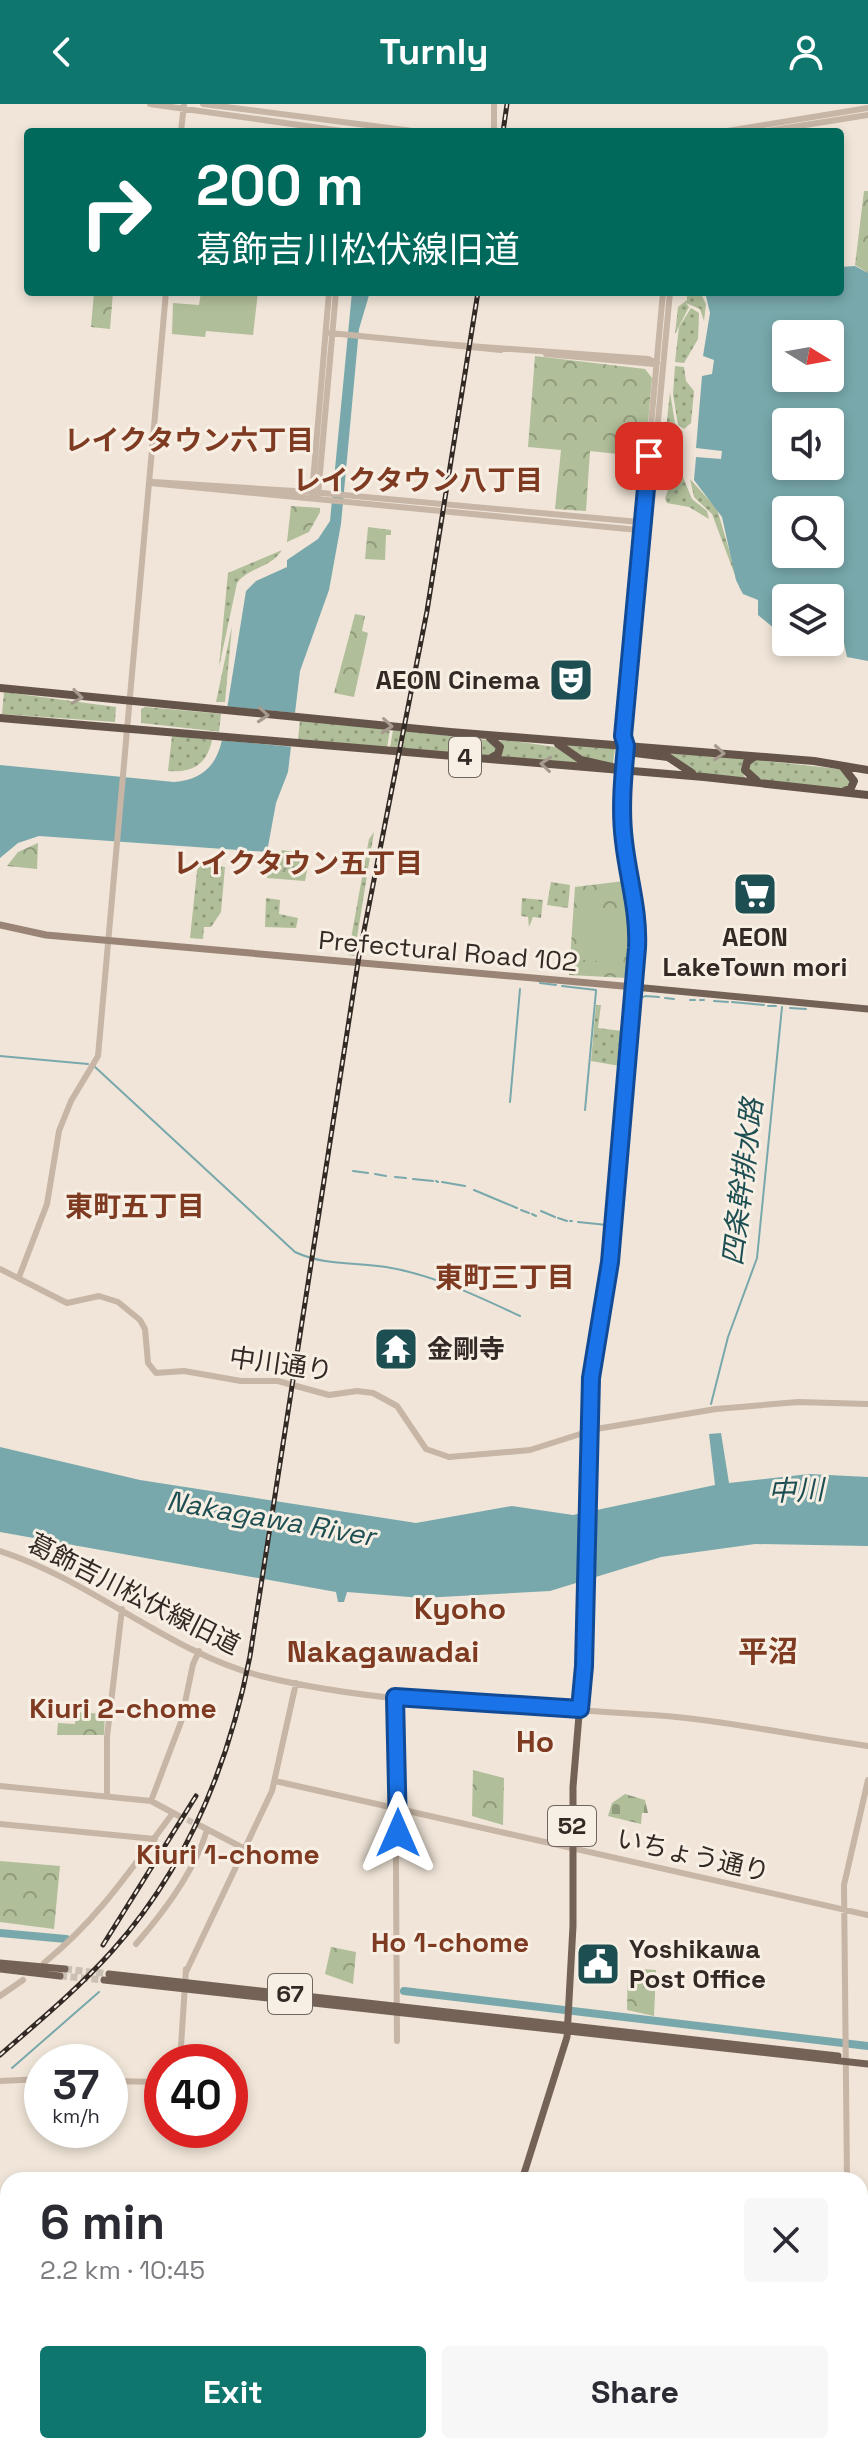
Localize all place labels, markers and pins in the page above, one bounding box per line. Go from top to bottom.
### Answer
pin [615,422,683,490]
theatre icon: AEON Cinema [547,656,595,704]
place label: AEON Cinema [376,663,540,697]
supermarket icon: AEON LakeTown mori [731,870,779,918]
place label: AEON LakeTown mori [662,920,848,984]
temple icon: 金剛寺 [372,1325,420,1373]
place label: 金剛寺 [427,1332,505,1366]
place label: Yoshikawa Post Office [629,1932,766,1996]
public building icon: Yoshikawa Post Office [574,1940,622,1988]

